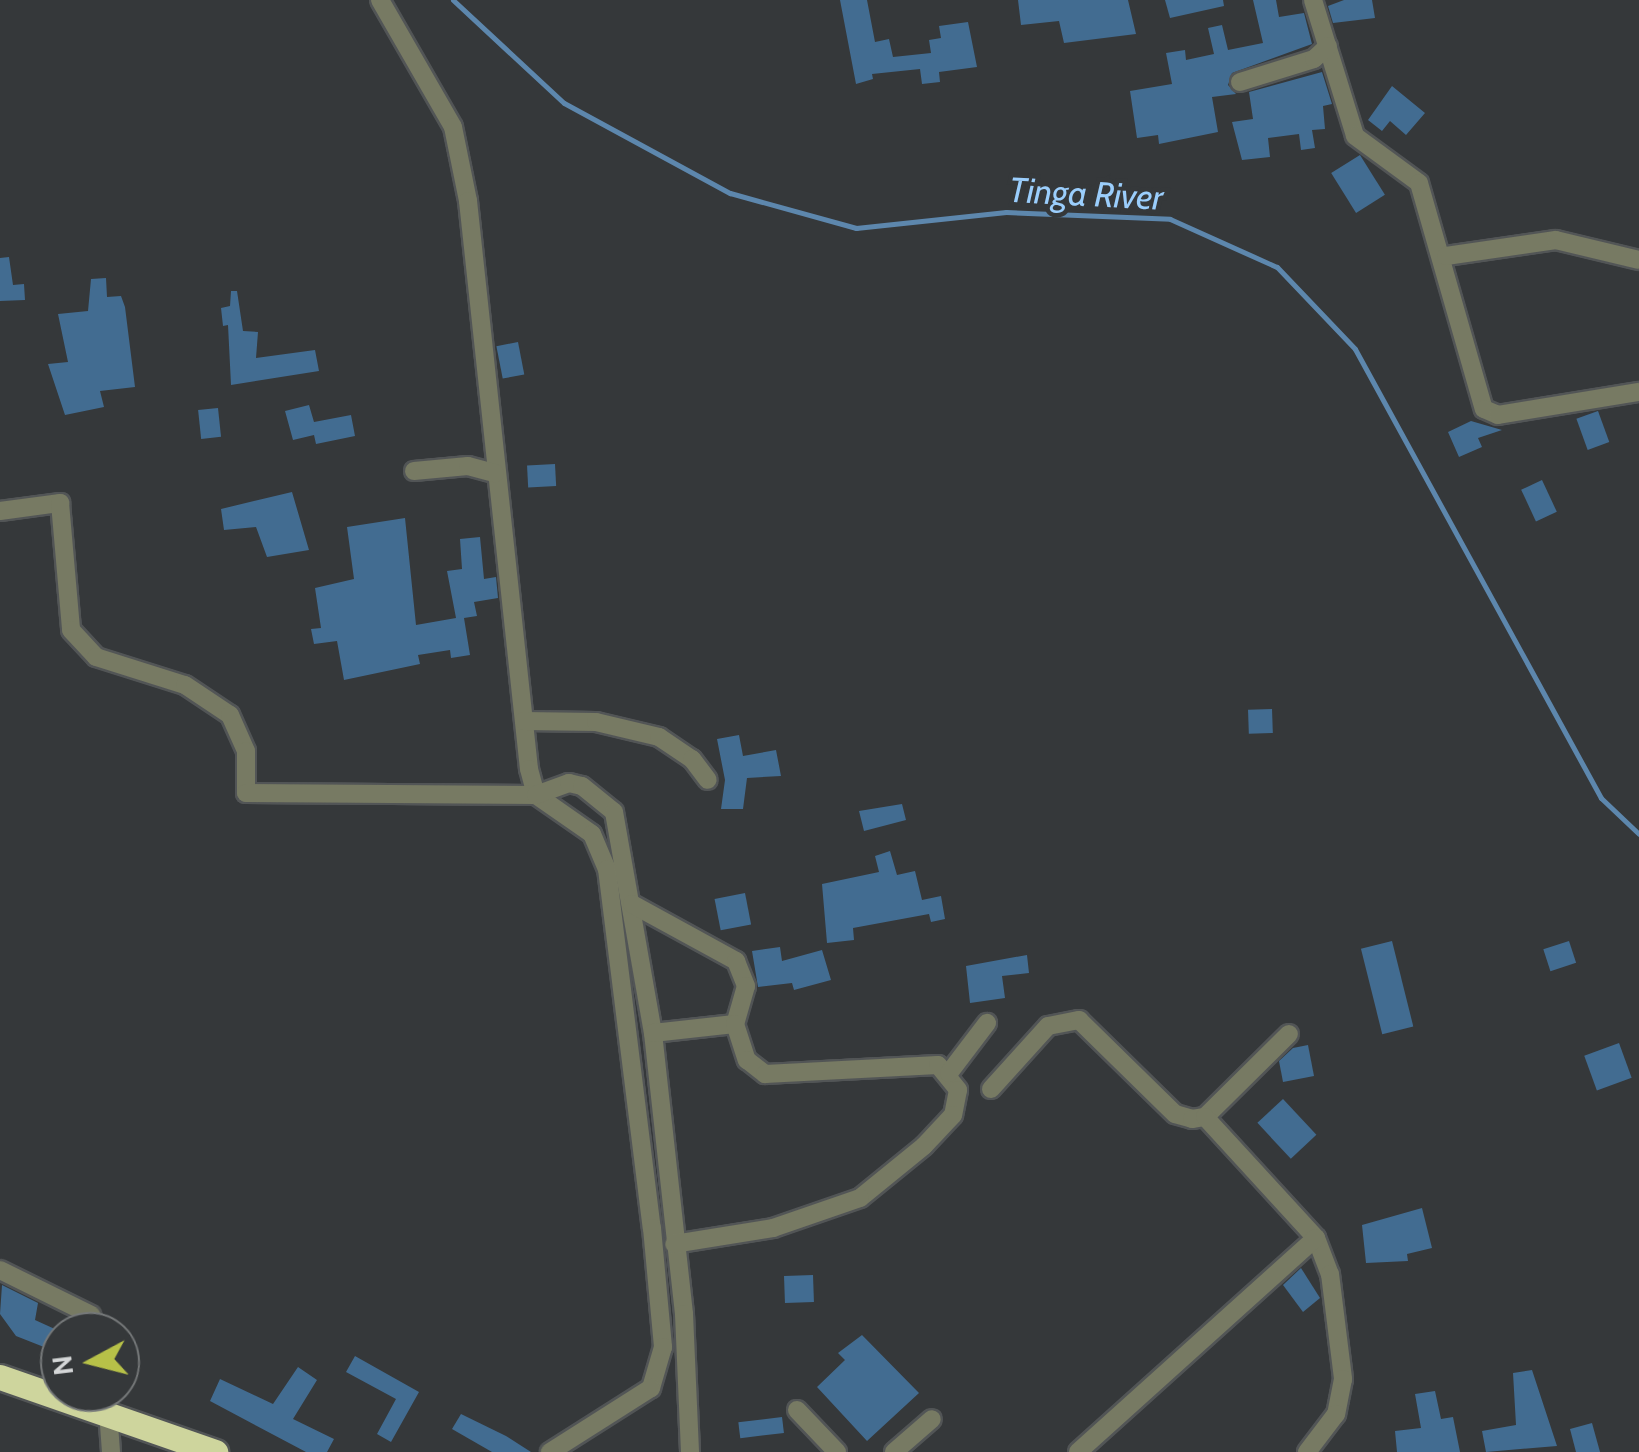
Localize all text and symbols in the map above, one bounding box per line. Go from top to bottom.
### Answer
water label: Tinga River [1008,169,1164,219]
north arrow [40,1312,140,1412]
text: N [44,1354,80,1377]

